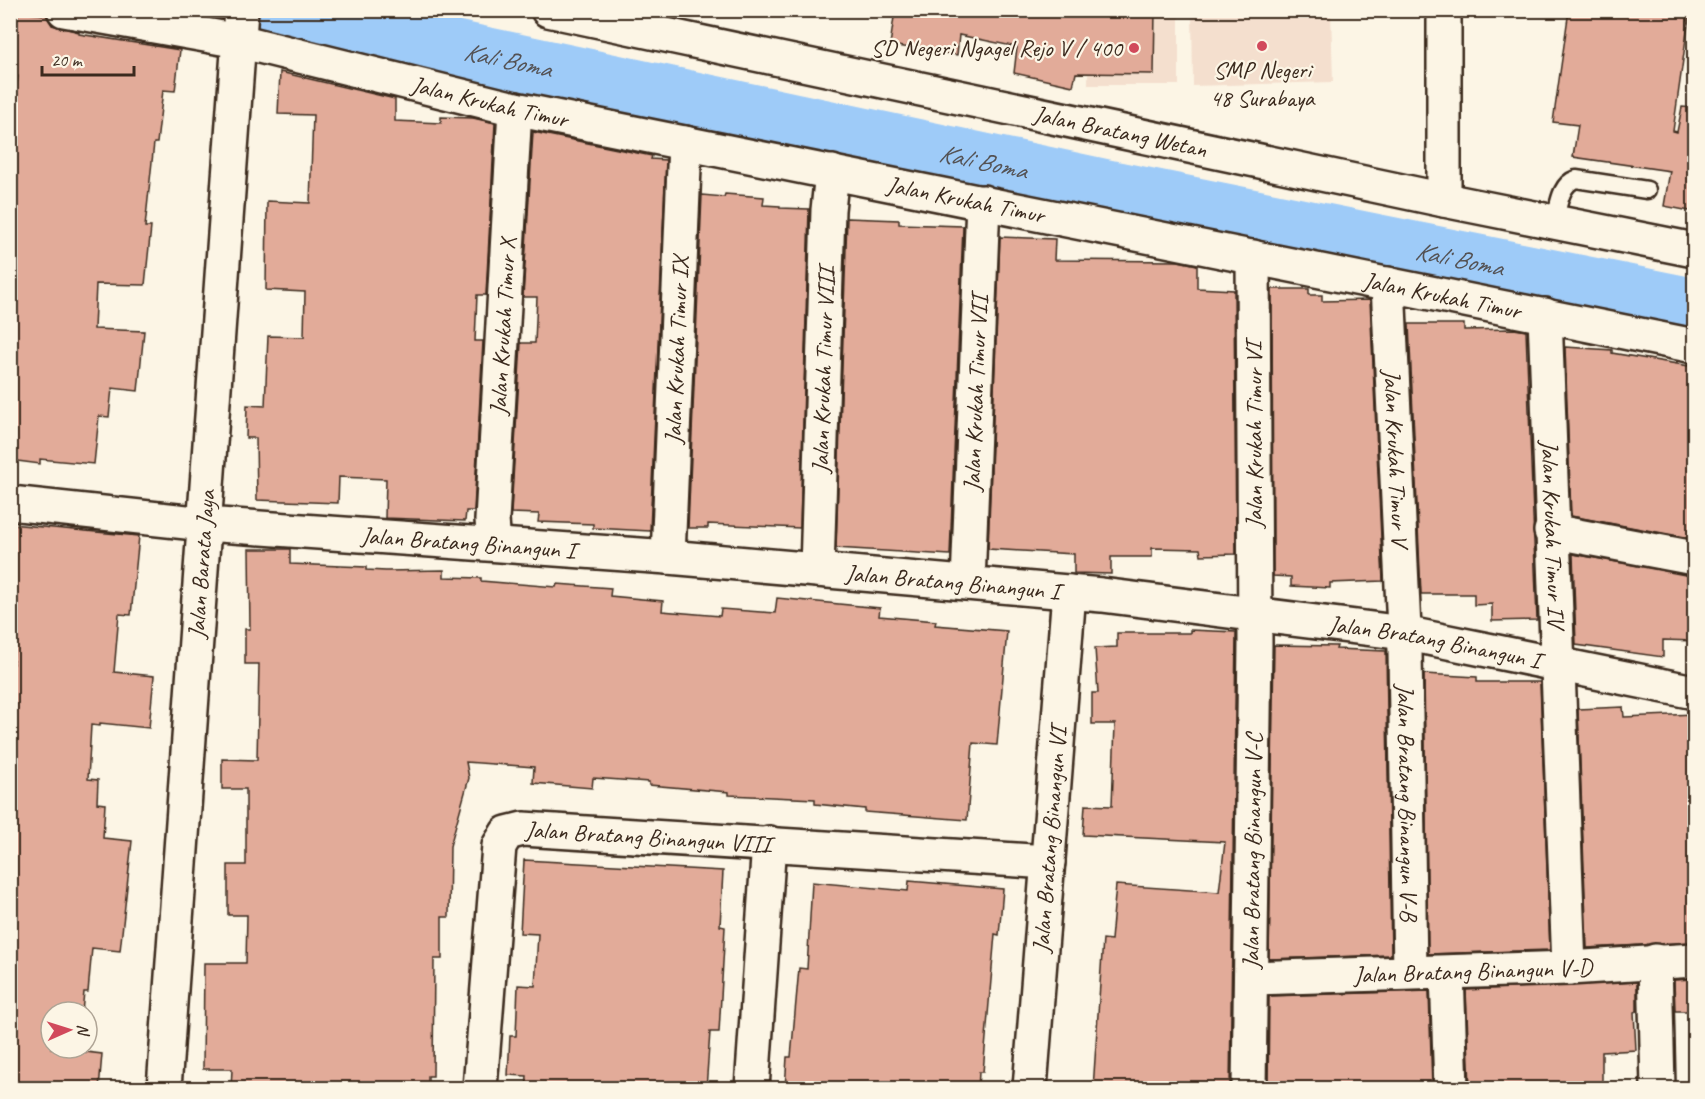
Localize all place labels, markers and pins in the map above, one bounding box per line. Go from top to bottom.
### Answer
place label: SD Negeri Ngagel Rejo V / 400 [871,33,1124,63]
marker: SMP Negeri 48 Surabaya [1255,39,1269,53]
marker: SD Negeri Ngagel Rejo V / 400 [1127,41,1141,55]
place label: SMP Negeri 48 Surabaya [1210,55,1316,113]

